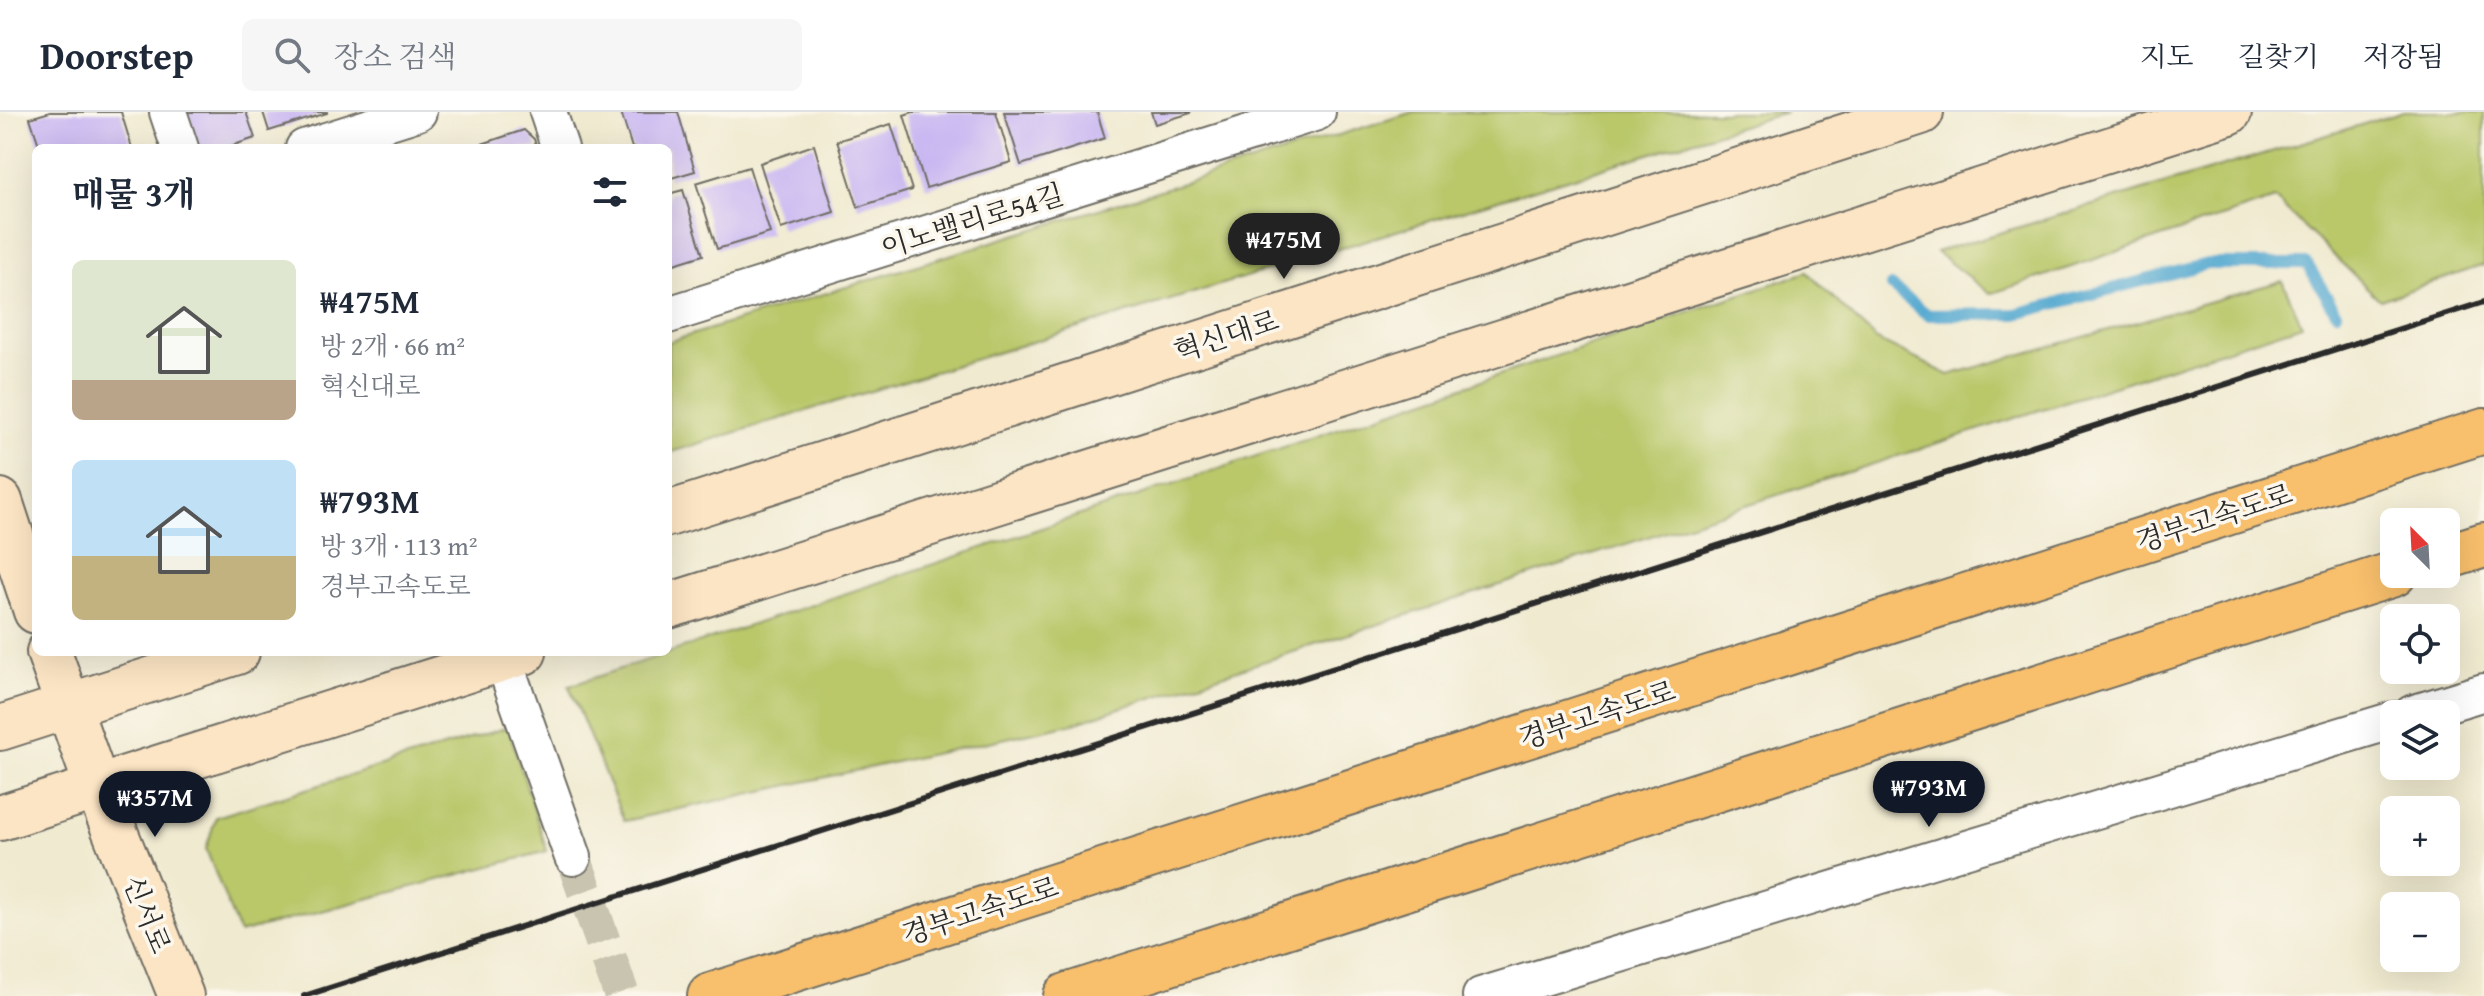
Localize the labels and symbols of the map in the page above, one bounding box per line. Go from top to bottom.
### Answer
street label: 이노밸리로54길 [876,173,1068,267]
pin: ₩475M [1228,213,1340,281]
street label: 혁신대로 [1168,299,1284,371]
street label: 경부고속도로 [2130,472,2298,562]
north arrow [2380,508,2460,588]
street label: 경부고속도로 [1513,669,1681,759]
pin: ₩793M [1873,761,1985,829]
pin: ₩357M [99,771,211,839]
street label: 경부고속도로 [896,865,1064,955]
street label: 신서로 [114,869,182,959]

